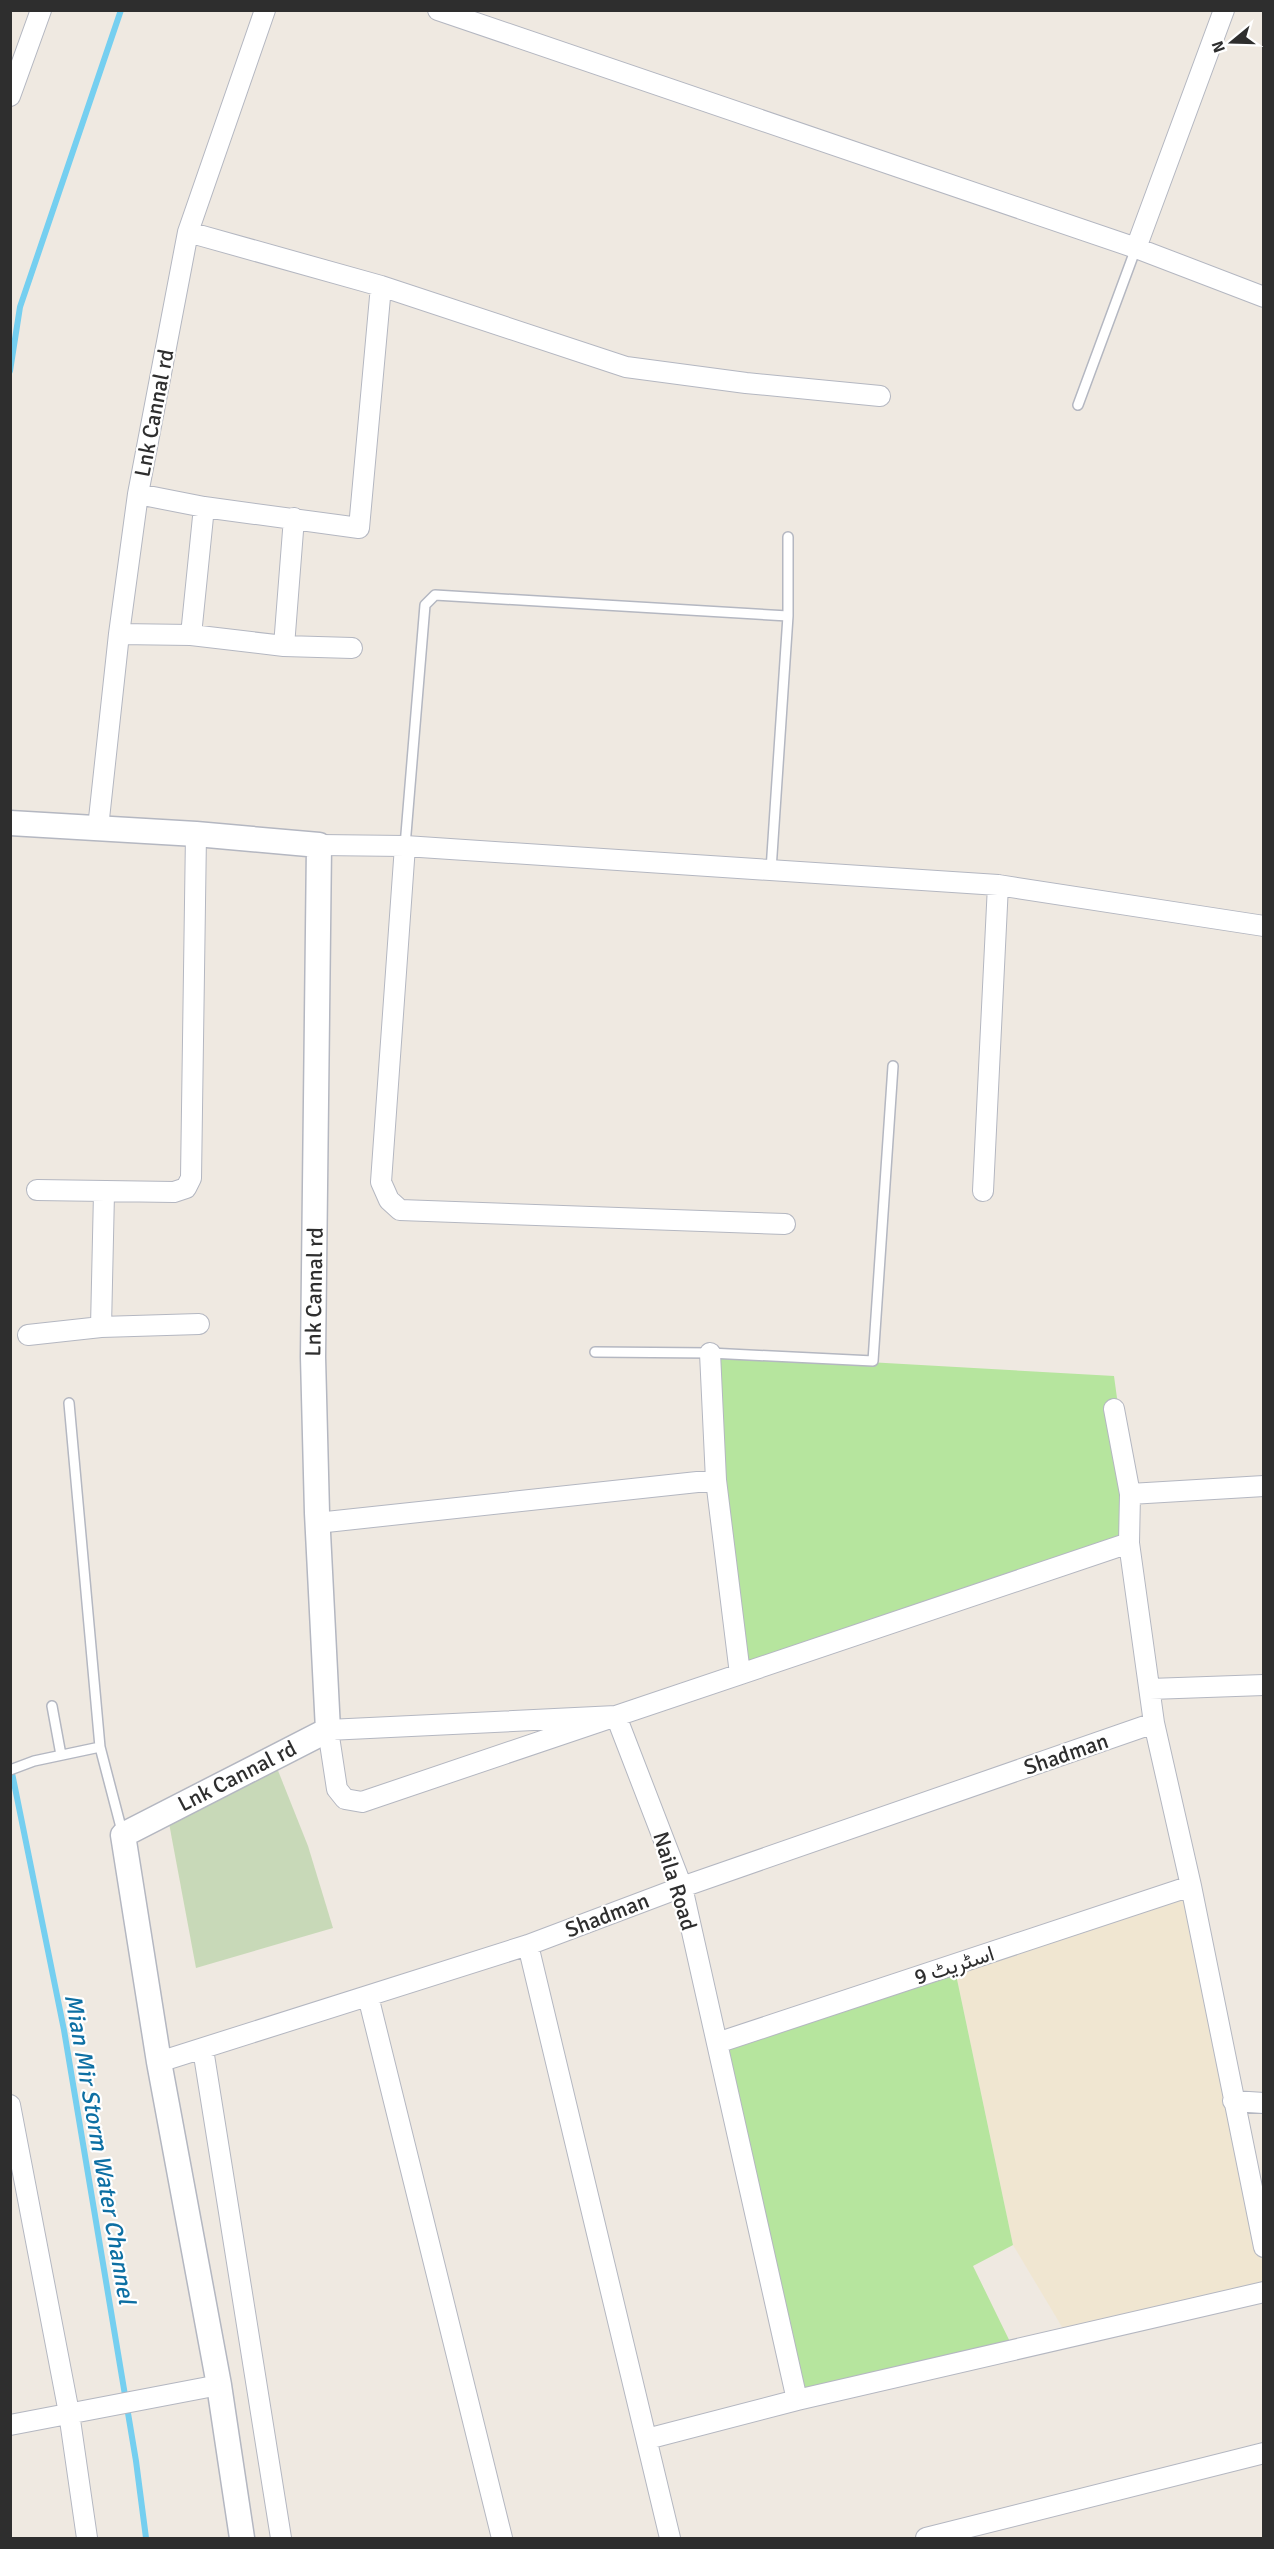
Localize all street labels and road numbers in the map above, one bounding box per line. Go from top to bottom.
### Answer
street label: Lnk Cannal rd [128,347,180,479]
street label: Lnk Cannal rd [299,1227,329,1357]
street label: Shadman [1020,1727,1112,1781]
street label: Lnk Cannal rd [173,1735,301,1817]
street label: Naila Road [647,1828,703,1934]
street label: Shadman [561,1887,653,1943]
street label: اسٹریٹ 9 [911,1939,997,1991]

